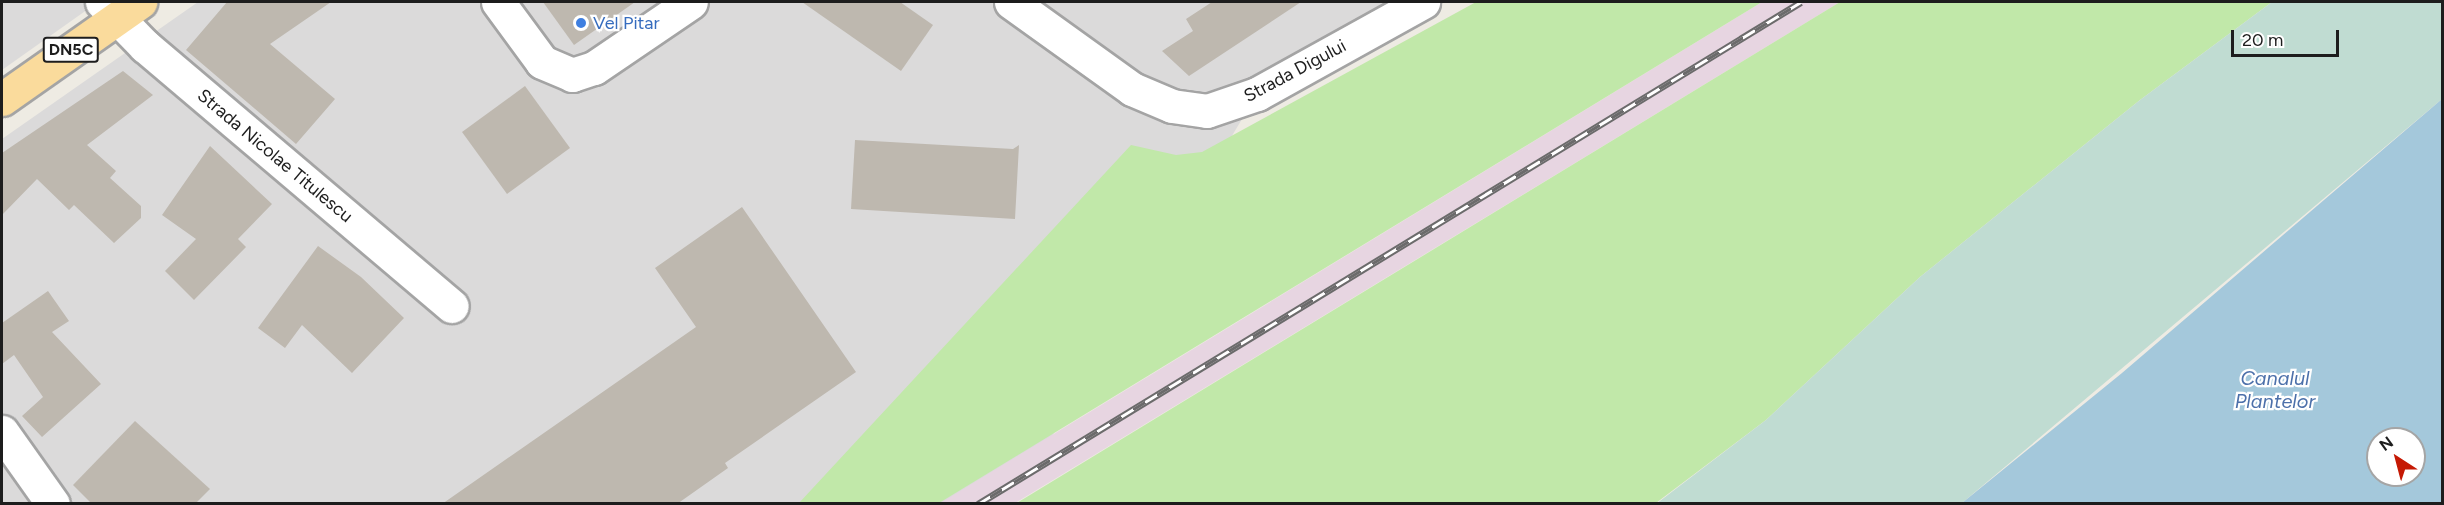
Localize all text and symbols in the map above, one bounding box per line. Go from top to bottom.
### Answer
place label: Vel Pitar [593,12,660,34]
marker: Vel Pitar [574,16,588,30]
scale bar [2234,18,2342,56]
text: 20 m [2242,29,2283,51]
street label: Strada Digului [1240,35,1350,107]
road number: DN5C [42,37,100,63]
street label: Strada Nicolae Titulescu [193,85,357,227]
water label: Canalul Plantelor [2235,367,2315,414]
north arrow [2366,427,2426,487]
text: N [2376,432,2397,455]

